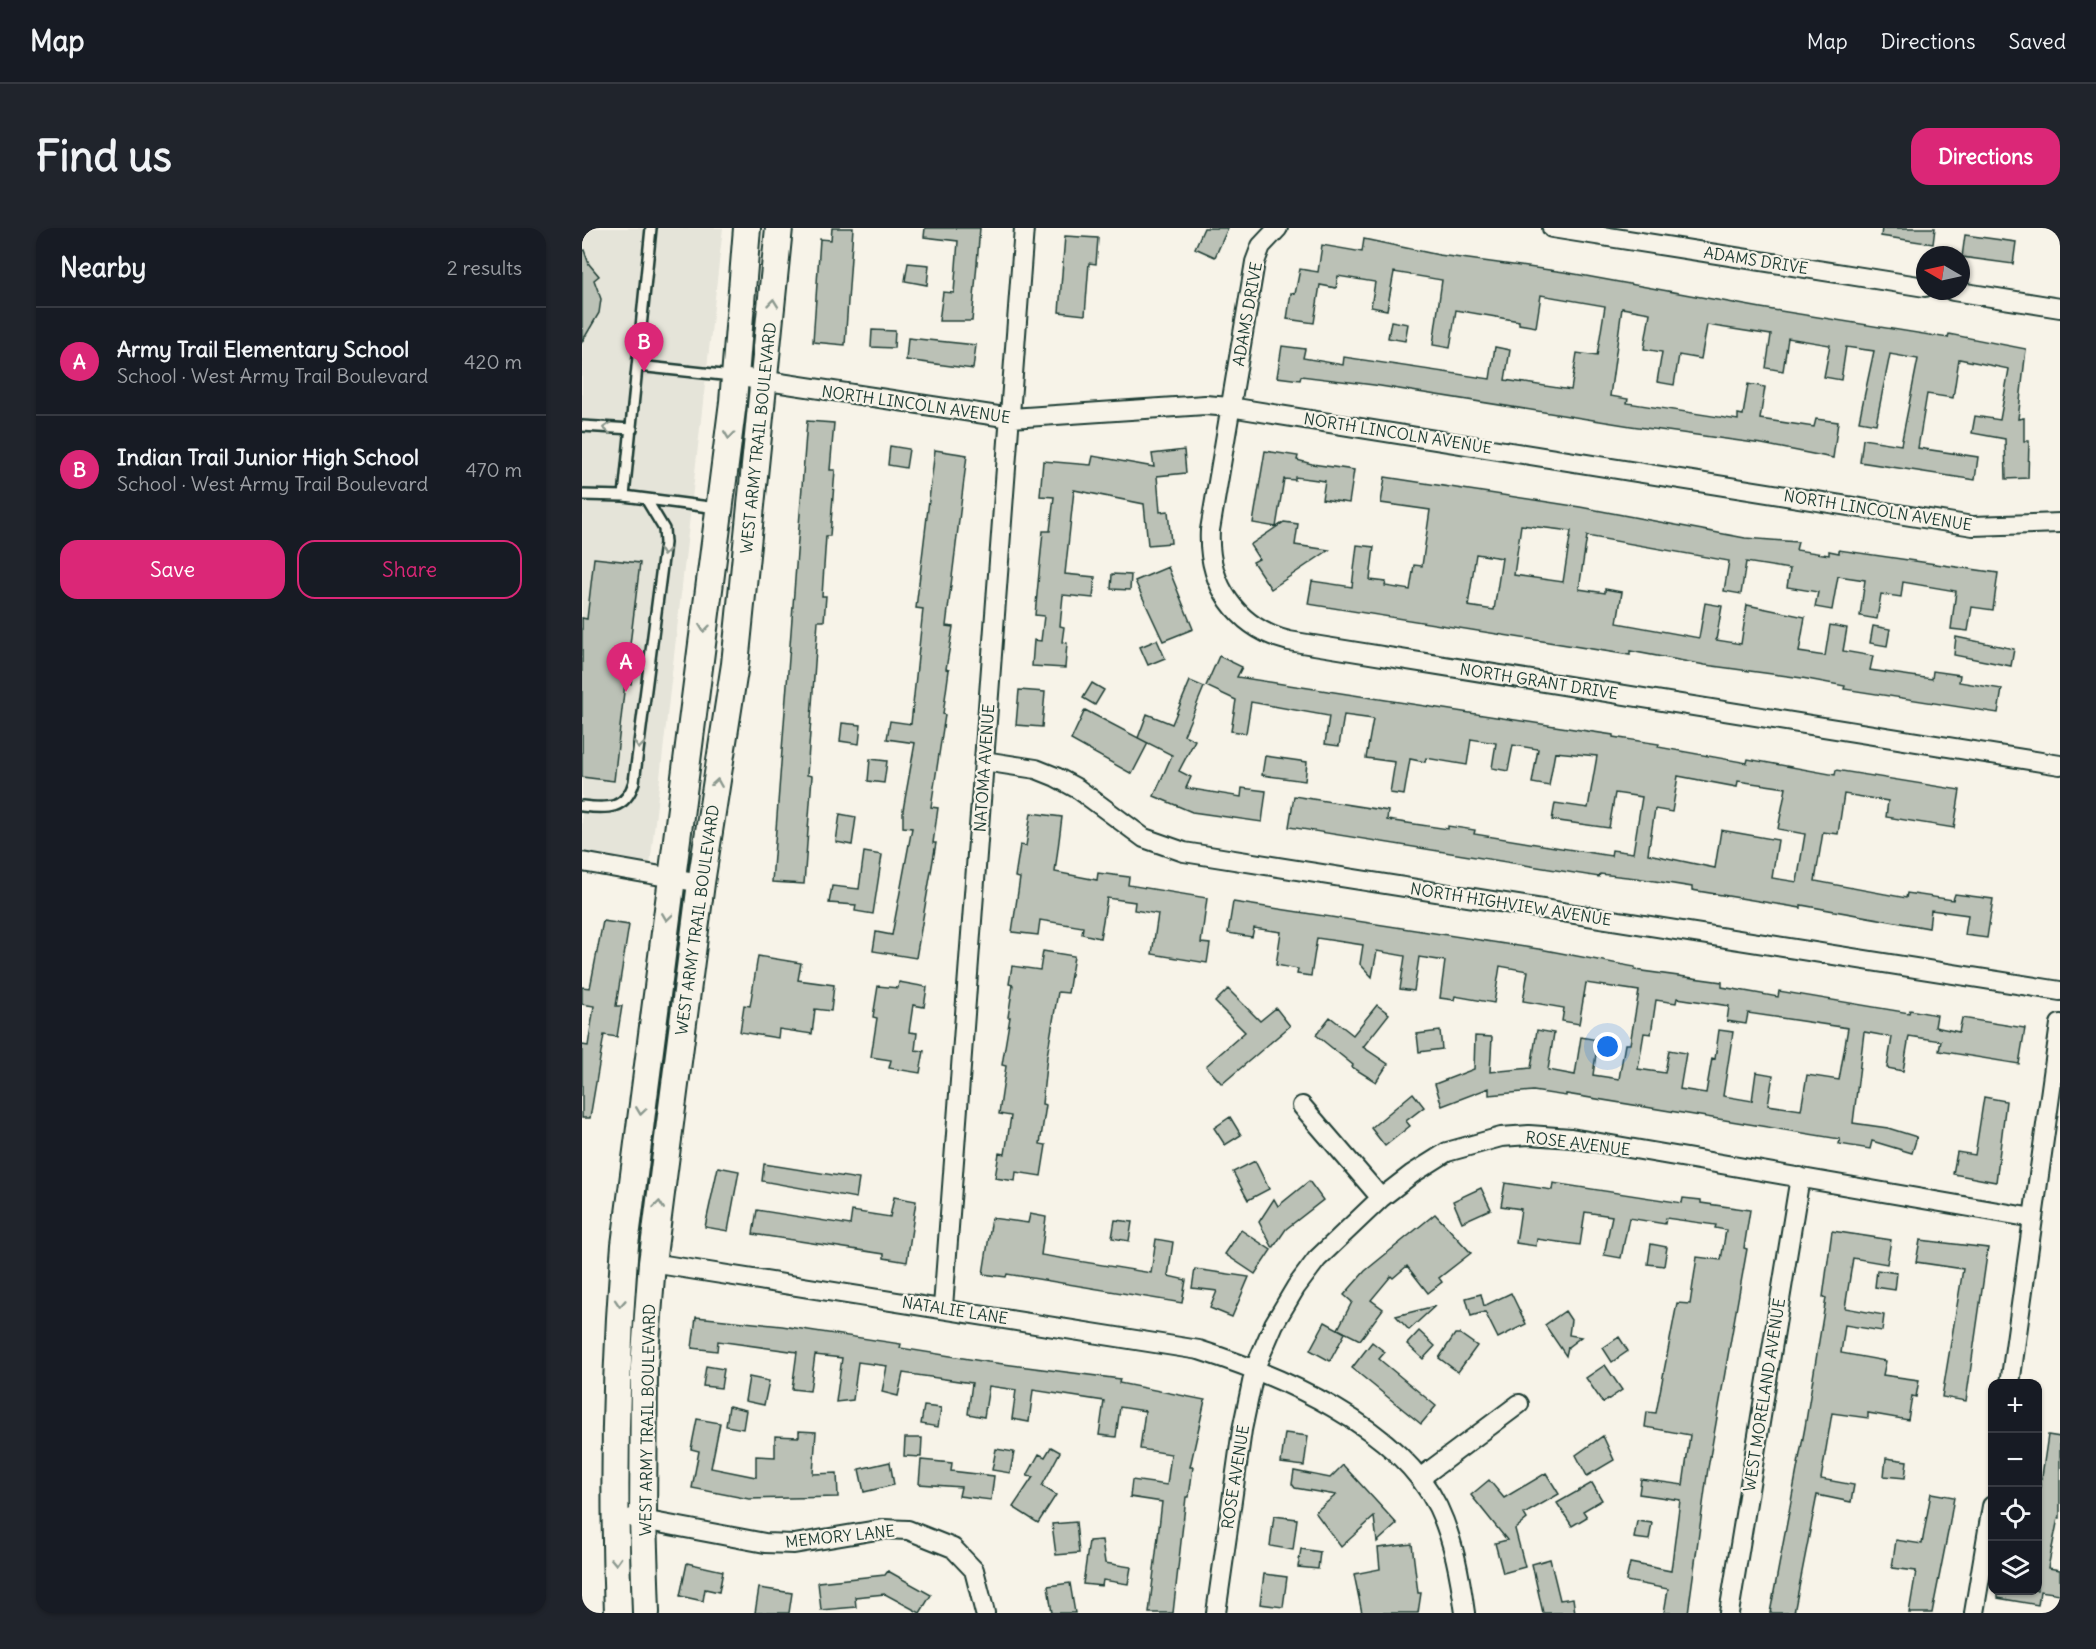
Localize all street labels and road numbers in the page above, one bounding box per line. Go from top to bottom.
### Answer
street label: ADAMS DRIVE [1702,242,1810,278]
street label: ADAMS DRIVE [1228,260,1266,368]
street label: WEST ARMY TRAIL BOULEVARD [736,321,780,555]
street label: NORTH LINCOLN AVENUE [820,381,1012,427]
street label: NORTH LINCOLN AVENUE [1302,408,1494,458]
street label: NORTH LINCOLN AVENUE [1782,485,1974,535]
street label: NORTH GRANT DRIVE [1458,659,1620,703]
street label: NATOMA AVENUE [970,703,998,833]
street label: WEST ARMY TRAIL BOULEVARD [671,803,723,1037]
street label: NORTH HIGHVIEW AVENUE [1409,878,1613,930]
street label: ROSE AVENUE [1525,1127,1631,1159]
street label: NATALIE LANE [901,1292,1009,1328]
street label: WEST MORELAND AVENUE [1739,1297,1789,1493]
street label: WEST ARMY TRAIL BOULEVARD [635,1304,659,1536]
street label: ROSE AVENUE [1217,1423,1253,1531]
street label: MEMORY LANE [784,1520,896,1552]

